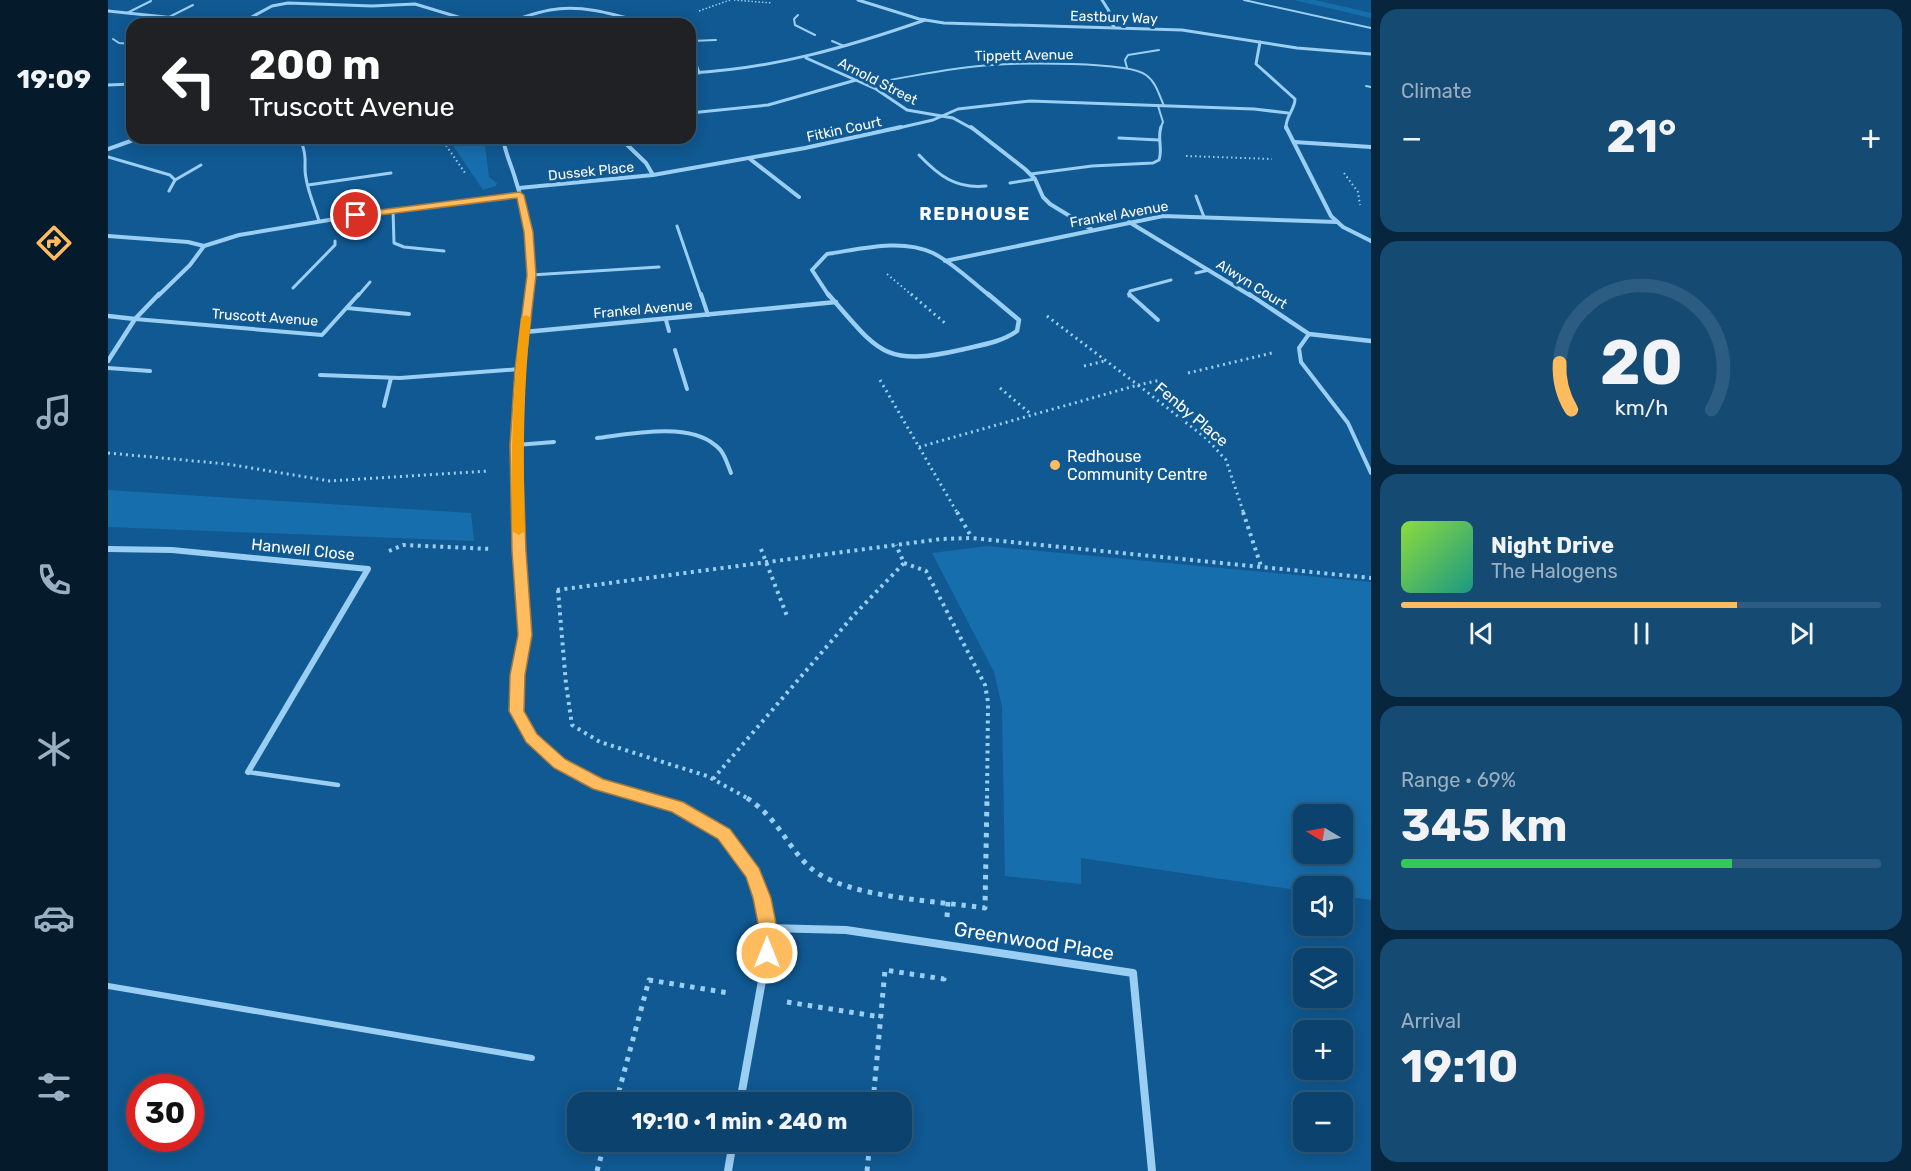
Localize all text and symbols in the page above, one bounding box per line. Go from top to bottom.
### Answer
street label: Eastbury Way [1070,7,1158,28]
text: 200 m [249,40,381,90]
icon: left [150,42,228,120]
street label: Tippett Avenue [974,46,1074,65]
street label: Arnold Street [835,54,921,109]
text: 19:09 [17,63,91,95]
text: Climate [1401,79,1472,103]
text: Truscott Avenue [249,91,455,123]
text: 21° [1606,110,1677,163]
street label: Fitkin Court [805,113,884,146]
text: − [1401,118,1422,157]
text: + [1860,118,1881,157]
street label: Dussek Place [547,159,635,184]
pin [330,189,381,240]
street label: Frankel Avenue [1069,197,1170,232]
icon: arrive [339,198,372,231]
district label: REDHOUSE [919,203,1031,225]
icon: directions [33,222,75,264]
street label: Alwyn Court [1213,256,1291,313]
street label: Frankel Avenue [593,297,694,322]
street label: Truscott Avenue [211,305,319,330]
text: 20 [1600,326,1682,400]
street label: Fenby Place [1151,378,1232,451]
icon: music [33,391,75,433]
text: km/h [1614,396,1668,421]
place label: Redhouse Community Centre [1067,447,1207,484]
marker: Redhouse Community Centre [1048,458,1062,472]
text: Night Drive [1491,532,1614,559]
street label: Hanwell Close [250,535,356,564]
icon: phone [33,559,75,601]
text: The Halogens [1491,559,1618,583]
icon: previous [1465,617,1498,650]
icon: pause [1625,617,1658,650]
icon: next [1785,617,1818,650]
icon: climate [33,728,75,770]
text: Range · 69% [1401,768,1516,792]
text: 345 km [1401,799,1568,852]
north arrow [1293,804,1353,864]
map controls [1293,804,1353,1152]
button: sound [1293,876,1353,936]
icon: car [33,897,75,939]
street label: Greenwood Place [952,916,1116,966]
position arrow [735,921,799,985]
button: layers [1293,948,1353,1008]
text: Arrival [1401,1009,1461,1033]
button: + [1293,1020,1353,1080]
text: 19:10 [1401,1040,1518,1093]
icon: filters [33,1066,75,1108]
speed limit sign: 30 [126,1074,204,1152]
button: − [1293,1092,1353,1152]
text: 19:10 · 1 min · 240 m [632,1108,847,1135]

